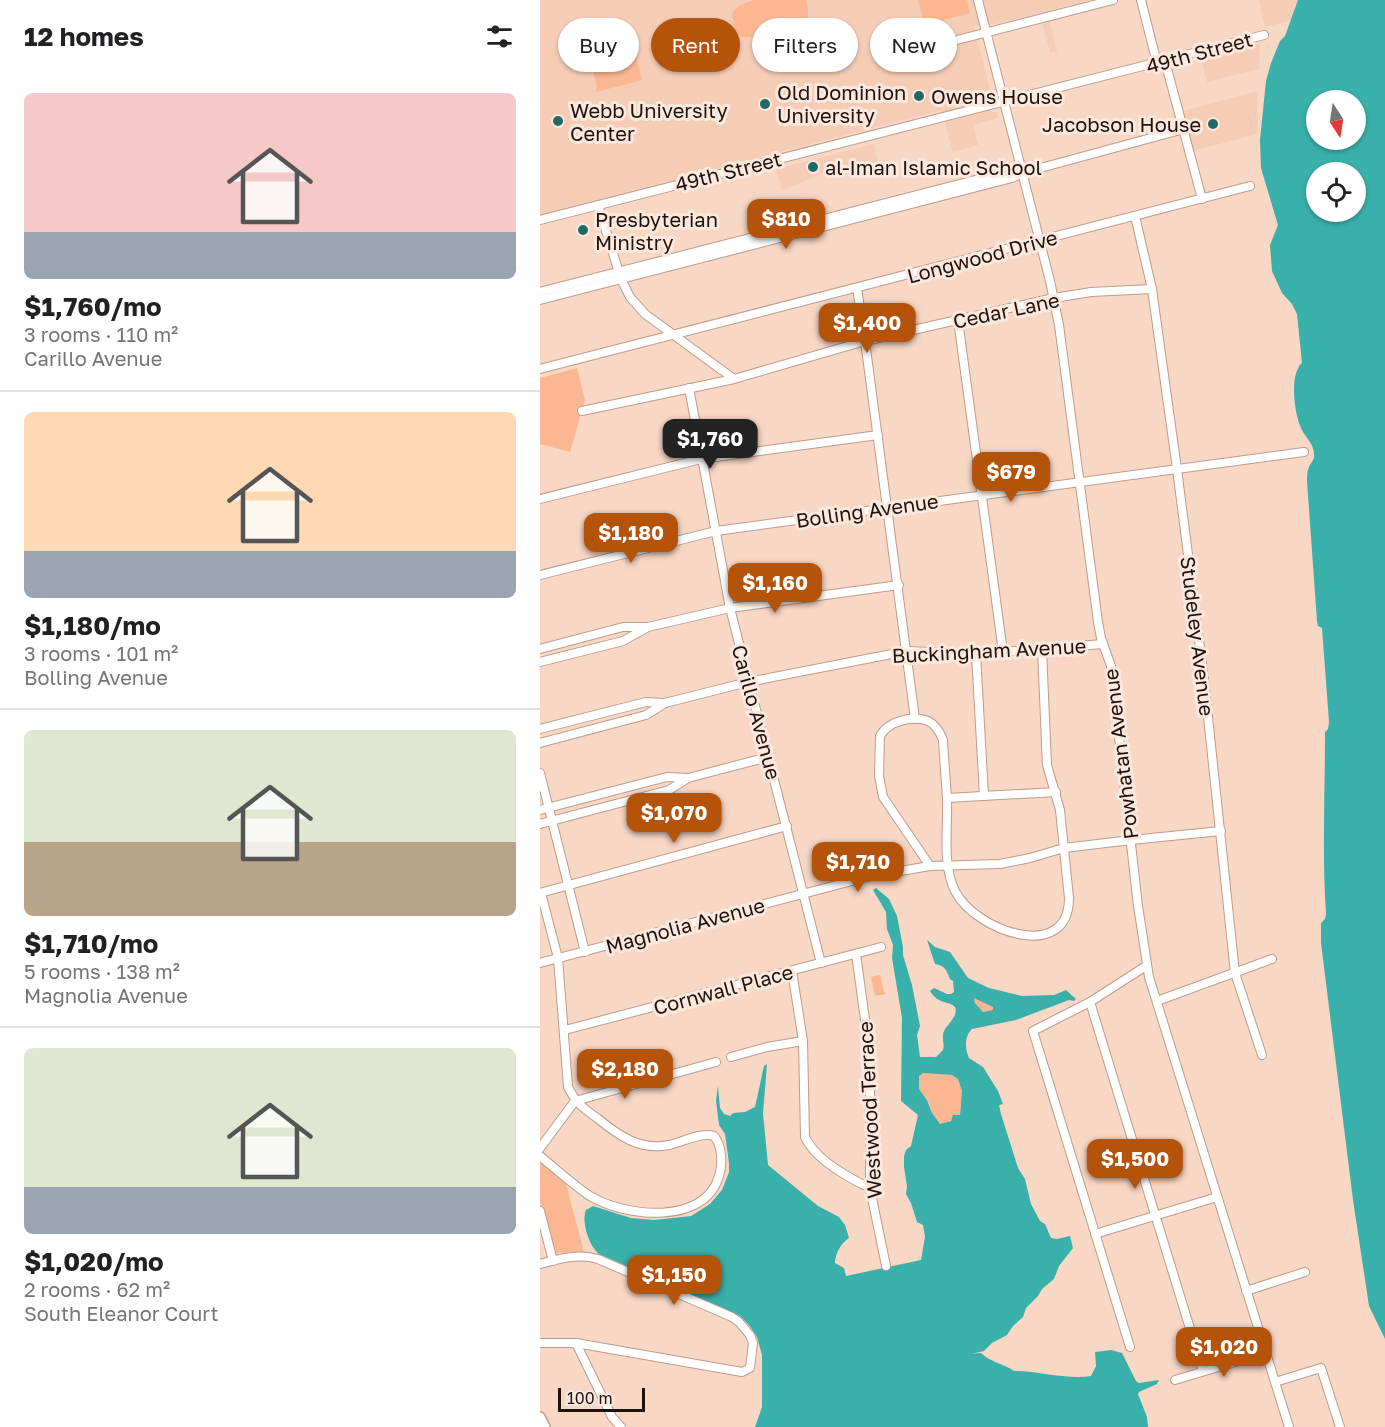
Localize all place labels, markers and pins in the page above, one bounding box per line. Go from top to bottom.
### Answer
place label: Old Dominion University [777,80,906,127]
place label: Owens House [931,84,1063,108]
marker: Owens House [912,89,926,103]
marker: Old Dominion University [758,97,772,111]
place label: Webb University Center [570,98,728,145]
place label: Jacobson House [1042,112,1201,136]
marker: Webb University Center [551,114,565,128]
marker: Jacobson House [1206,117,1220,131]
place label: al-Iman Islamic School [825,155,1042,179]
marker: al-Iman Islamic School [806,160,820,174]
pin: $810 [750,199,822,250]
place label: Presbyterian Ministry [595,207,718,254]
marker: Presbyterian Ministry [576,223,590,237]
pin: $1,400 [818,303,916,354]
pin: $1,760 [661,419,759,470]
pin: $679 [975,452,1047,503]
pin: $1,180 [582,513,680,564]
pin: $1,160 [726,563,824,614]
pin: $1,070 [625,793,723,844]
pin: $1,710 [809,842,907,893]
pin: $2,180 [576,1049,674,1100]
pin: $1,500 [1086,1139,1184,1190]
pin: $1,150 [625,1255,723,1306]
pin: $1,020 [1175,1327,1273,1378]

